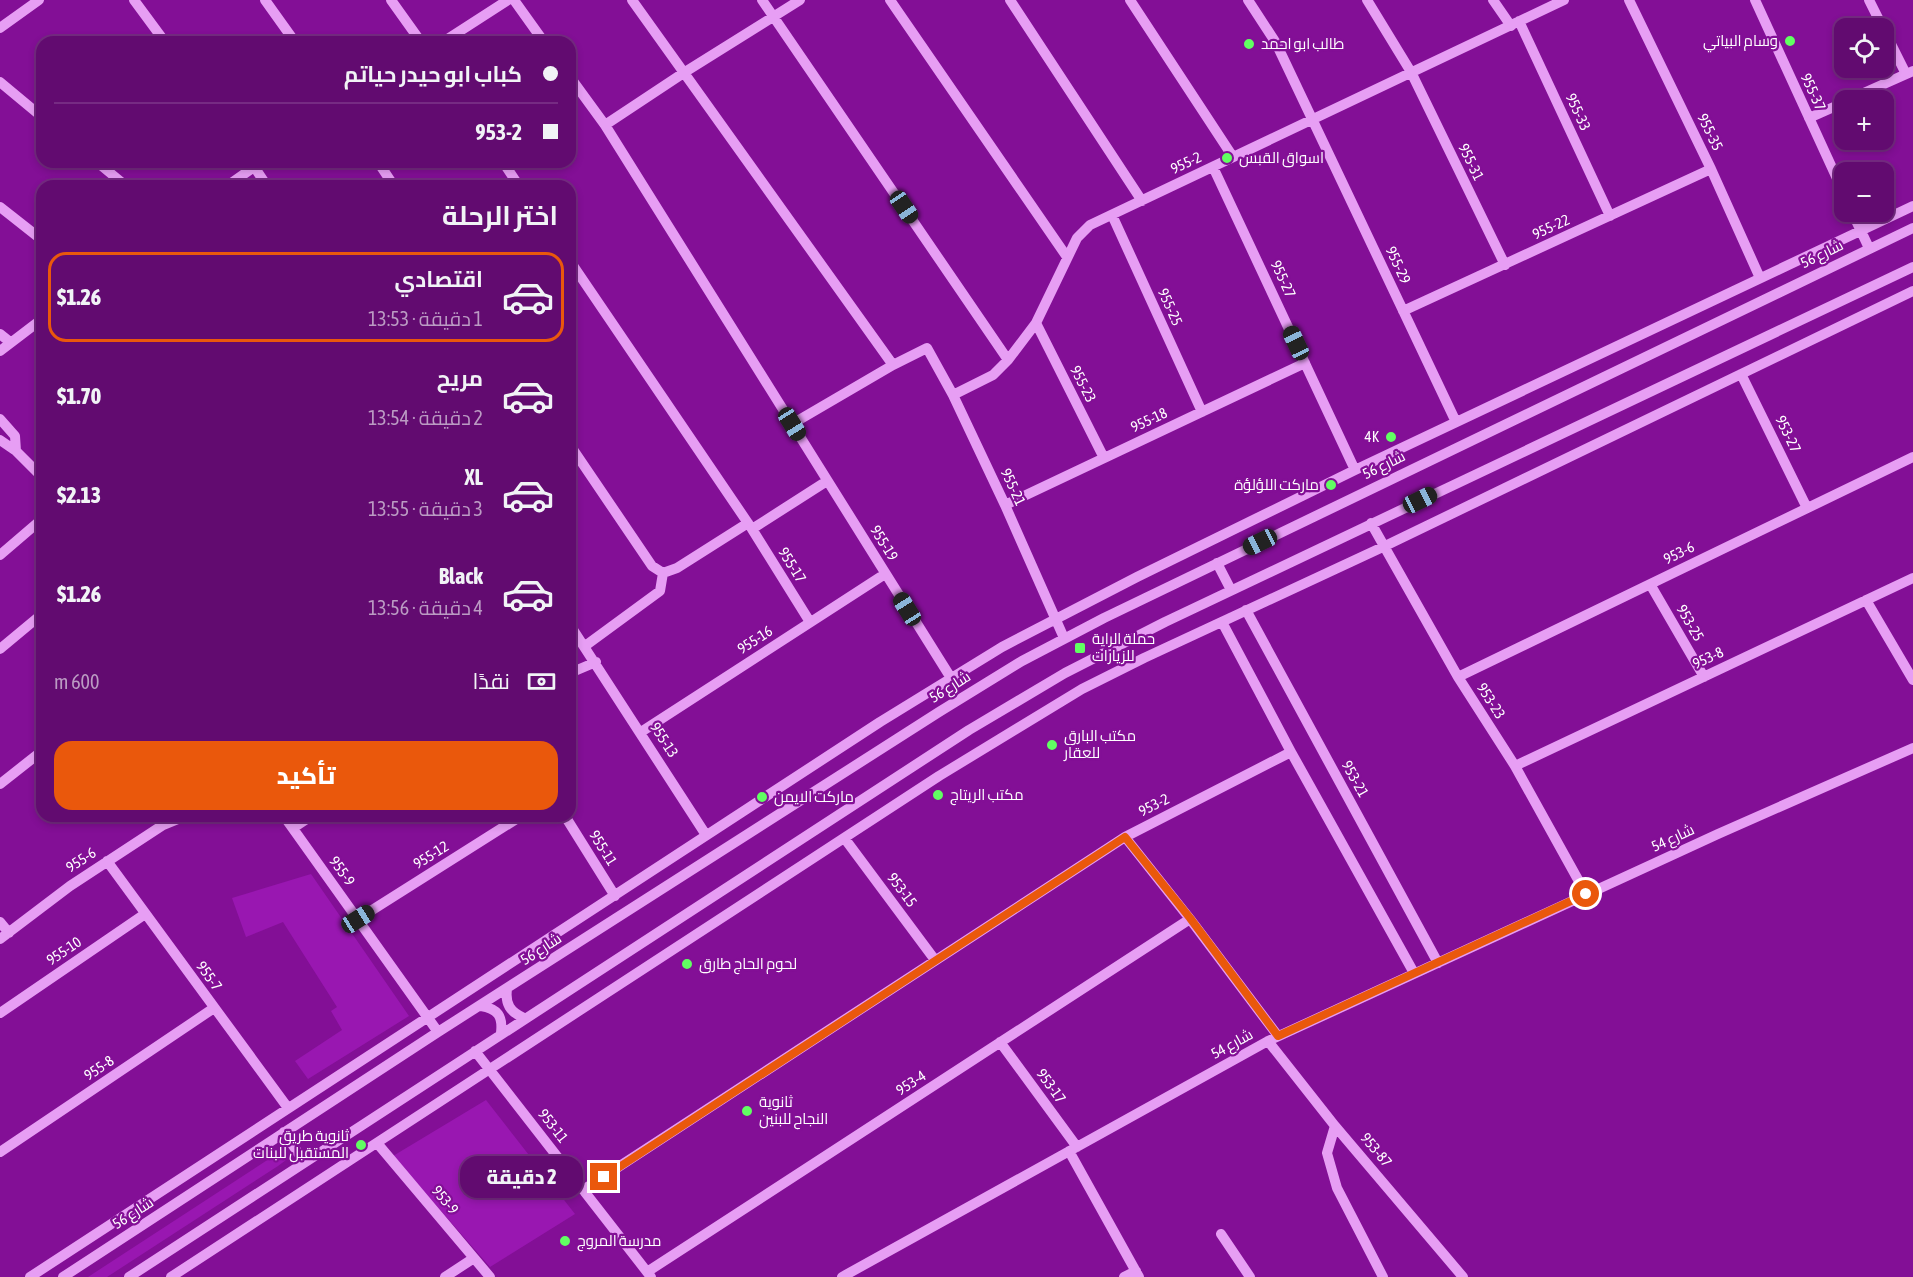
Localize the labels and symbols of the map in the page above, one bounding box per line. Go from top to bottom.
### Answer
place label: وسام البياتي [1703,32,1778,53]
marker: وسام البياتي [1783,34,1797,48]
place label: طالب ابو احمد [1261,35,1344,53]
marker: طالب ابو احمد [1242,37,1256,51]
street label: 955-37 [1798,71,1829,113]
street label: 955-33 [1563,91,1594,133]
street label: 955-35 [1694,111,1727,153]
street label: 955-31 [1455,141,1488,183]
street label: 955-2 [1168,148,1204,177]
place label: اسواق القبس [1239,149,1324,168]
marker: اسواق القبس [1220,151,1234,165]
car [886,187,922,227]
street label: 955-22 [1530,211,1572,242]
street label: شارع 56 [1798,236,1847,274]
street label: 955-29 [1383,244,1414,286]
street label: 955-27 [1268,258,1299,300]
street label: 955-25 [1155,286,1186,328]
car [1280,323,1312,363]
street label: 955-23 [1067,363,1100,405]
car [775,404,809,444]
street label: 955-18 [1128,404,1170,435]
street label: 953-27 [1772,413,1805,455]
place label: 4K [1365,428,1380,445]
marker: 4K [1384,430,1398,444]
street label: شارع 56 [1360,447,1409,485]
street label: 955-21 [998,466,1029,508]
place label: ماركت اللؤلؤة [1234,476,1319,494]
marker: ماركت اللؤلؤة [1324,478,1338,492]
car [1400,484,1440,516]
street label: 955-19 [867,522,902,563]
car [1240,526,1280,558]
street label: 953-6 [1661,538,1697,567]
street label: 955-17 [775,544,810,585]
car [890,589,924,629]
street label: 953-25 [1673,602,1708,644]
street label: 955-16 [734,622,775,657]
place label: حملة الراية للزيارات [1092,630,1155,665]
marker: حملة الراية للزيارات [1073,641,1087,655]
street label: 953-8 [1690,643,1726,672]
street label: شارع 56 [926,667,975,708]
street label: 953-23 [1474,680,1509,722]
street label: 955-13 [647,719,682,760]
place label: مكتب البارق للعقار [1063,727,1136,762]
marker: مكتب البارق للعقار [1045,738,1059,752]
street label: 953-21 [1339,758,1372,800]
place label: مكتب الريتاج [950,786,1024,806]
place label: ماركت الايمن [774,788,854,807]
marker: مكتب الريتاج [931,788,945,802]
marker: ماركت الايمن [755,790,769,804]
street label: 953-2 [1136,790,1172,819]
street label: شارع 54 [1649,820,1698,858]
street label: 955-11 [586,827,621,868]
street label: 955-12 [410,837,451,872]
street label: 955-6 [63,844,99,875]
street label: 955-9 [326,853,359,889]
street label: 953-15 [884,869,921,910]
route start [1572,880,1599,907]
car [338,902,378,936]
street label: شارع 56 [517,929,566,971]
street label: 955-10 [43,933,84,968]
place label: لحوم الحاج طارق [699,955,797,975]
marker: لحوم الحاج طارق [680,957,694,971]
street label: 955-7 [193,958,226,994]
street label: شارع 54 [1208,1025,1257,1065]
street label: 955-8 [81,1052,117,1084]
street label: 953-17 [1033,1065,1070,1106]
street label: 953-4 [893,1067,929,1098]
place label: ثانوية النجاح للبنين [759,1093,828,1130]
marker: ثانوية النجاح للبنين [740,1104,754,1118]
street label: 953-11 [535,1105,572,1146]
place label: ثانوية طريق المستقبل للبنات [253,1127,349,1163]
street label: 953-87 [1357,1129,1395,1170]
marker: ثانوية طريق المستقبل للبنات [354,1138,368,1152]
callout: 2 دقيقة [460,1156,583,1198]
route end [590,1163,617,1190]
street label: 953-9 [429,1182,462,1217]
street label: شارع 56 [109,1193,158,1235]
place label: مدرسة المروج [577,1232,661,1252]
marker: مدرسة المروج [558,1234,572,1248]

